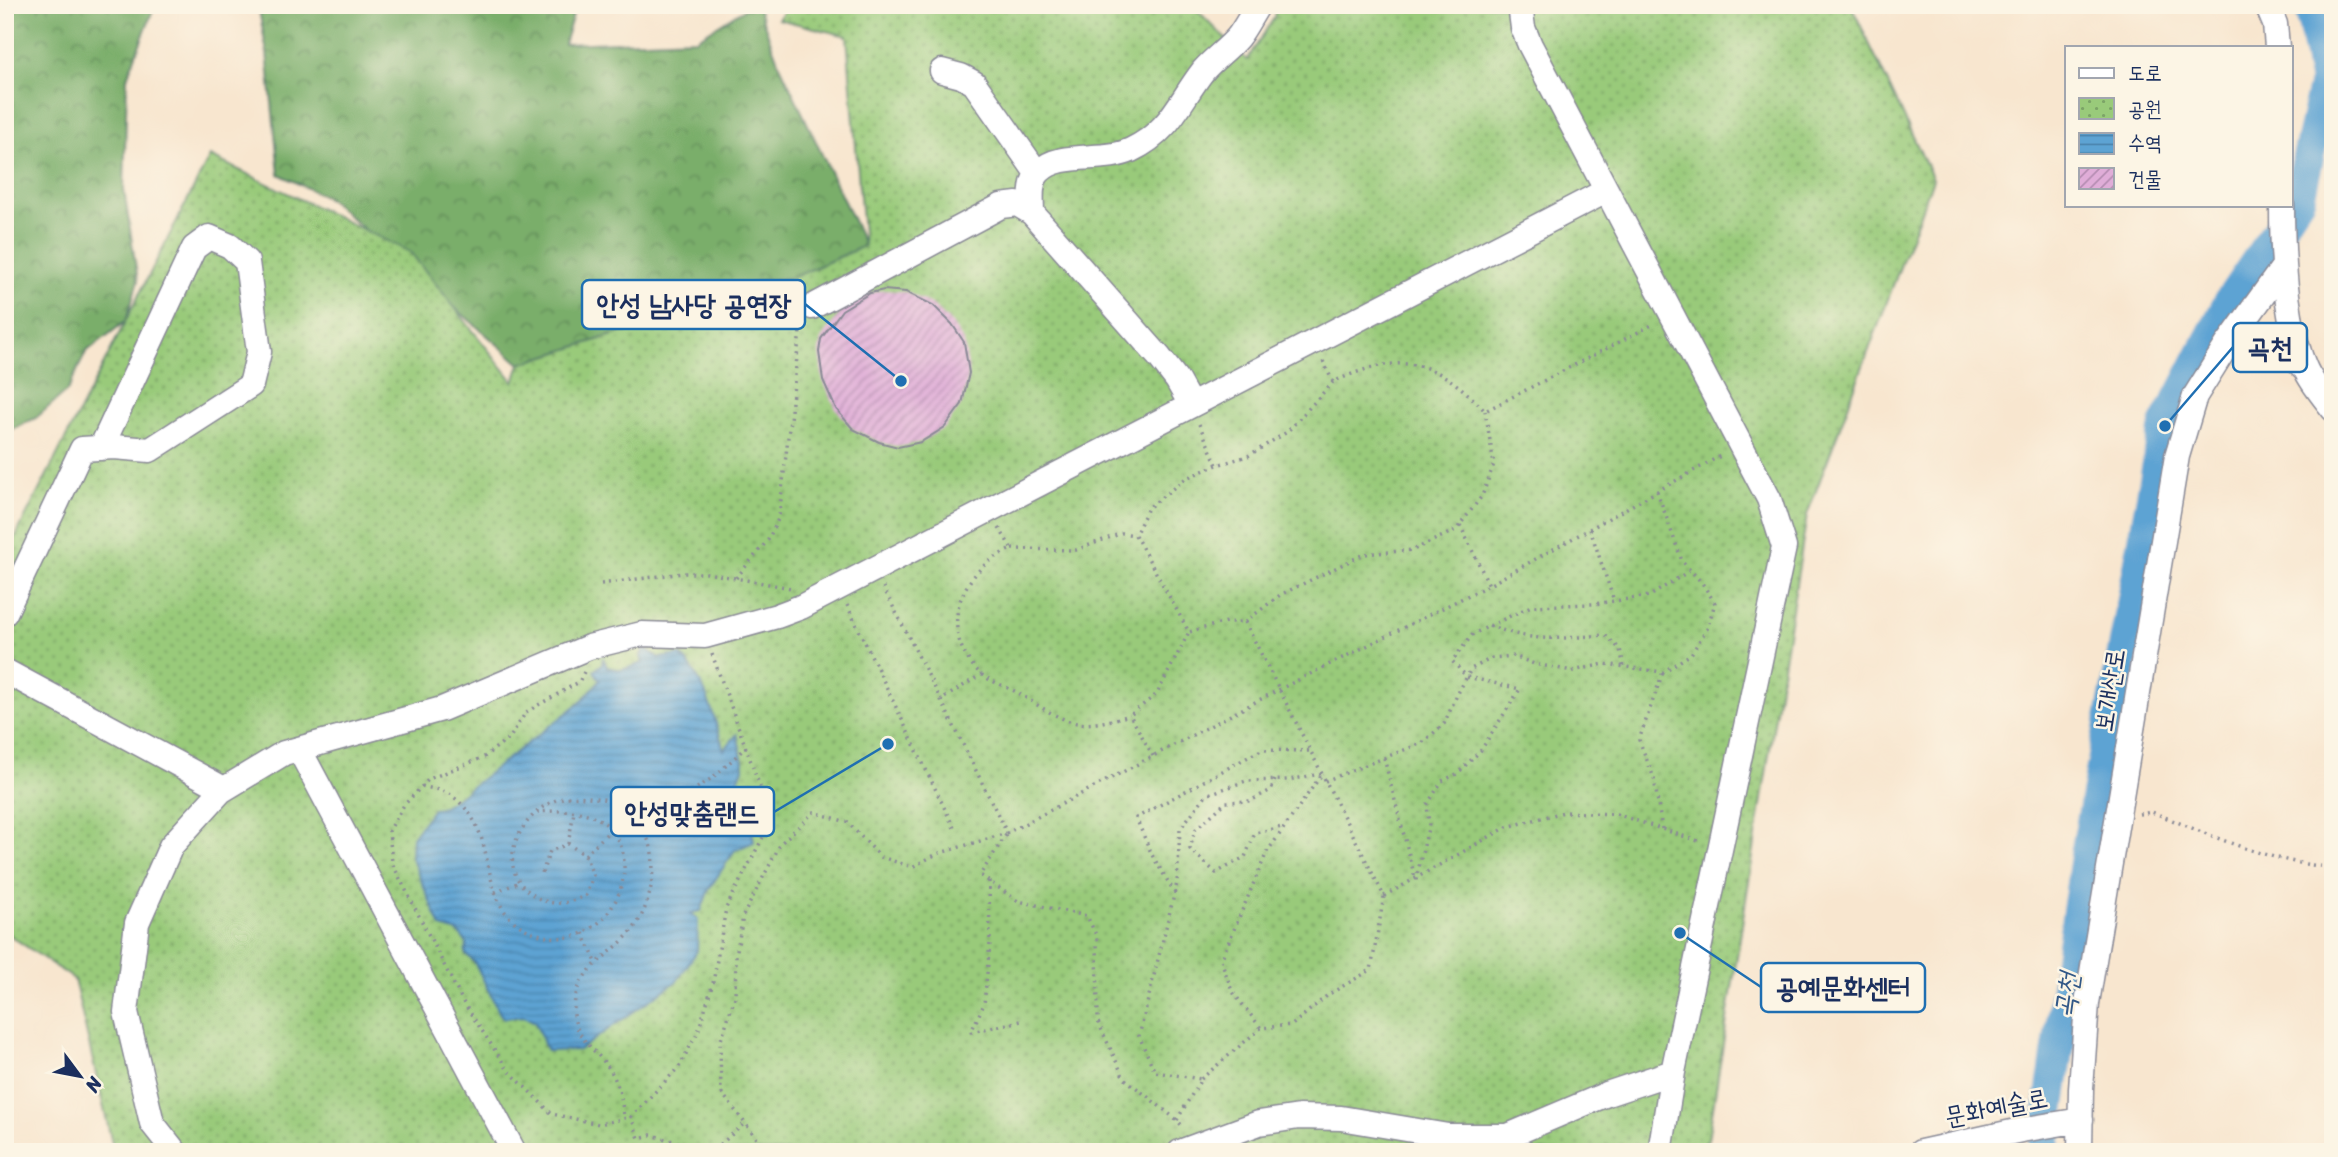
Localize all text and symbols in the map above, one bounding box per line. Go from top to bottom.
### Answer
legend [2065,46,2292,206]
text: 도로 [2128,54,2162,92]
text: 공원 [2128,90,2162,128]
text: 수역 [2128,124,2162,162]
text: 건물 [2128,160,2162,198]
callout: 안성 남사당 공연장 [582,280,805,329]
text: 안성 남사당 공연장 [597,280,792,329]
callout: 곡천 [2233,323,2307,372]
text: 곡천 [2247,323,2293,372]
street label: 보개산로 [2080,645,2138,735]
callout: 안성맞춤랜드 [611,787,774,836]
text: 안성맞춤랜드 [624,788,760,837]
callout: 공예문화센터 [1761,963,1925,1012]
text: 공예문화센터 [1775,963,1911,1012]
water label: 곡천 [2039,967,2094,1021]
north arrow [46,1042,116,1112]
text: N [76,1070,112,1100]
street label: 문화예술로 [1940,1074,2052,1140]

